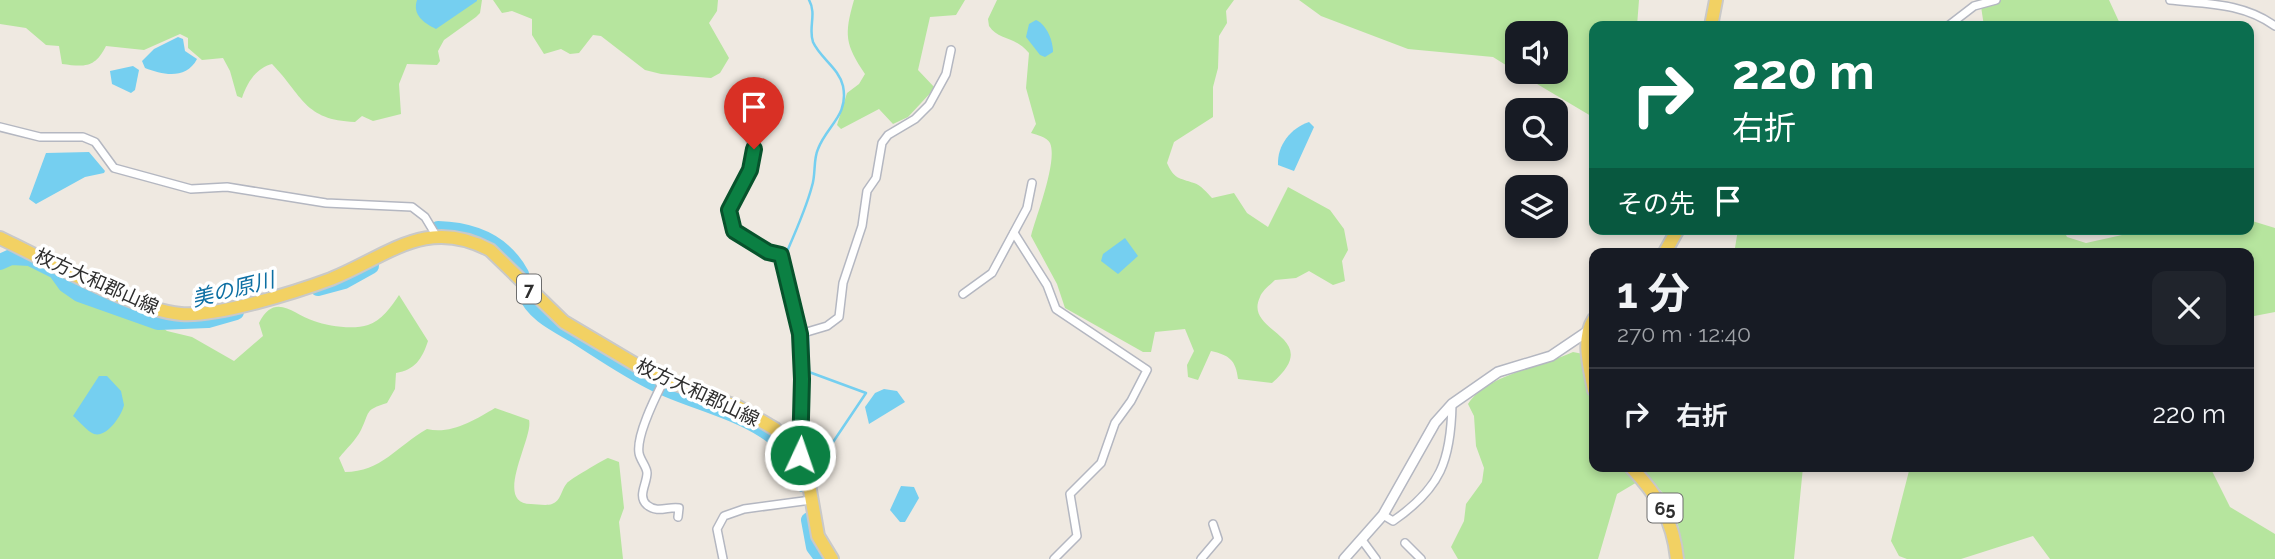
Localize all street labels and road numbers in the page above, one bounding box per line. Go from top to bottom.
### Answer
street label: 枚方大和郡山線 [32,244,162,318]
road number: 7 [517,274,541,304]
street label: 枚方大和郡山線 [633,354,763,430]
road number: 65 [1648,494,1682,522]

